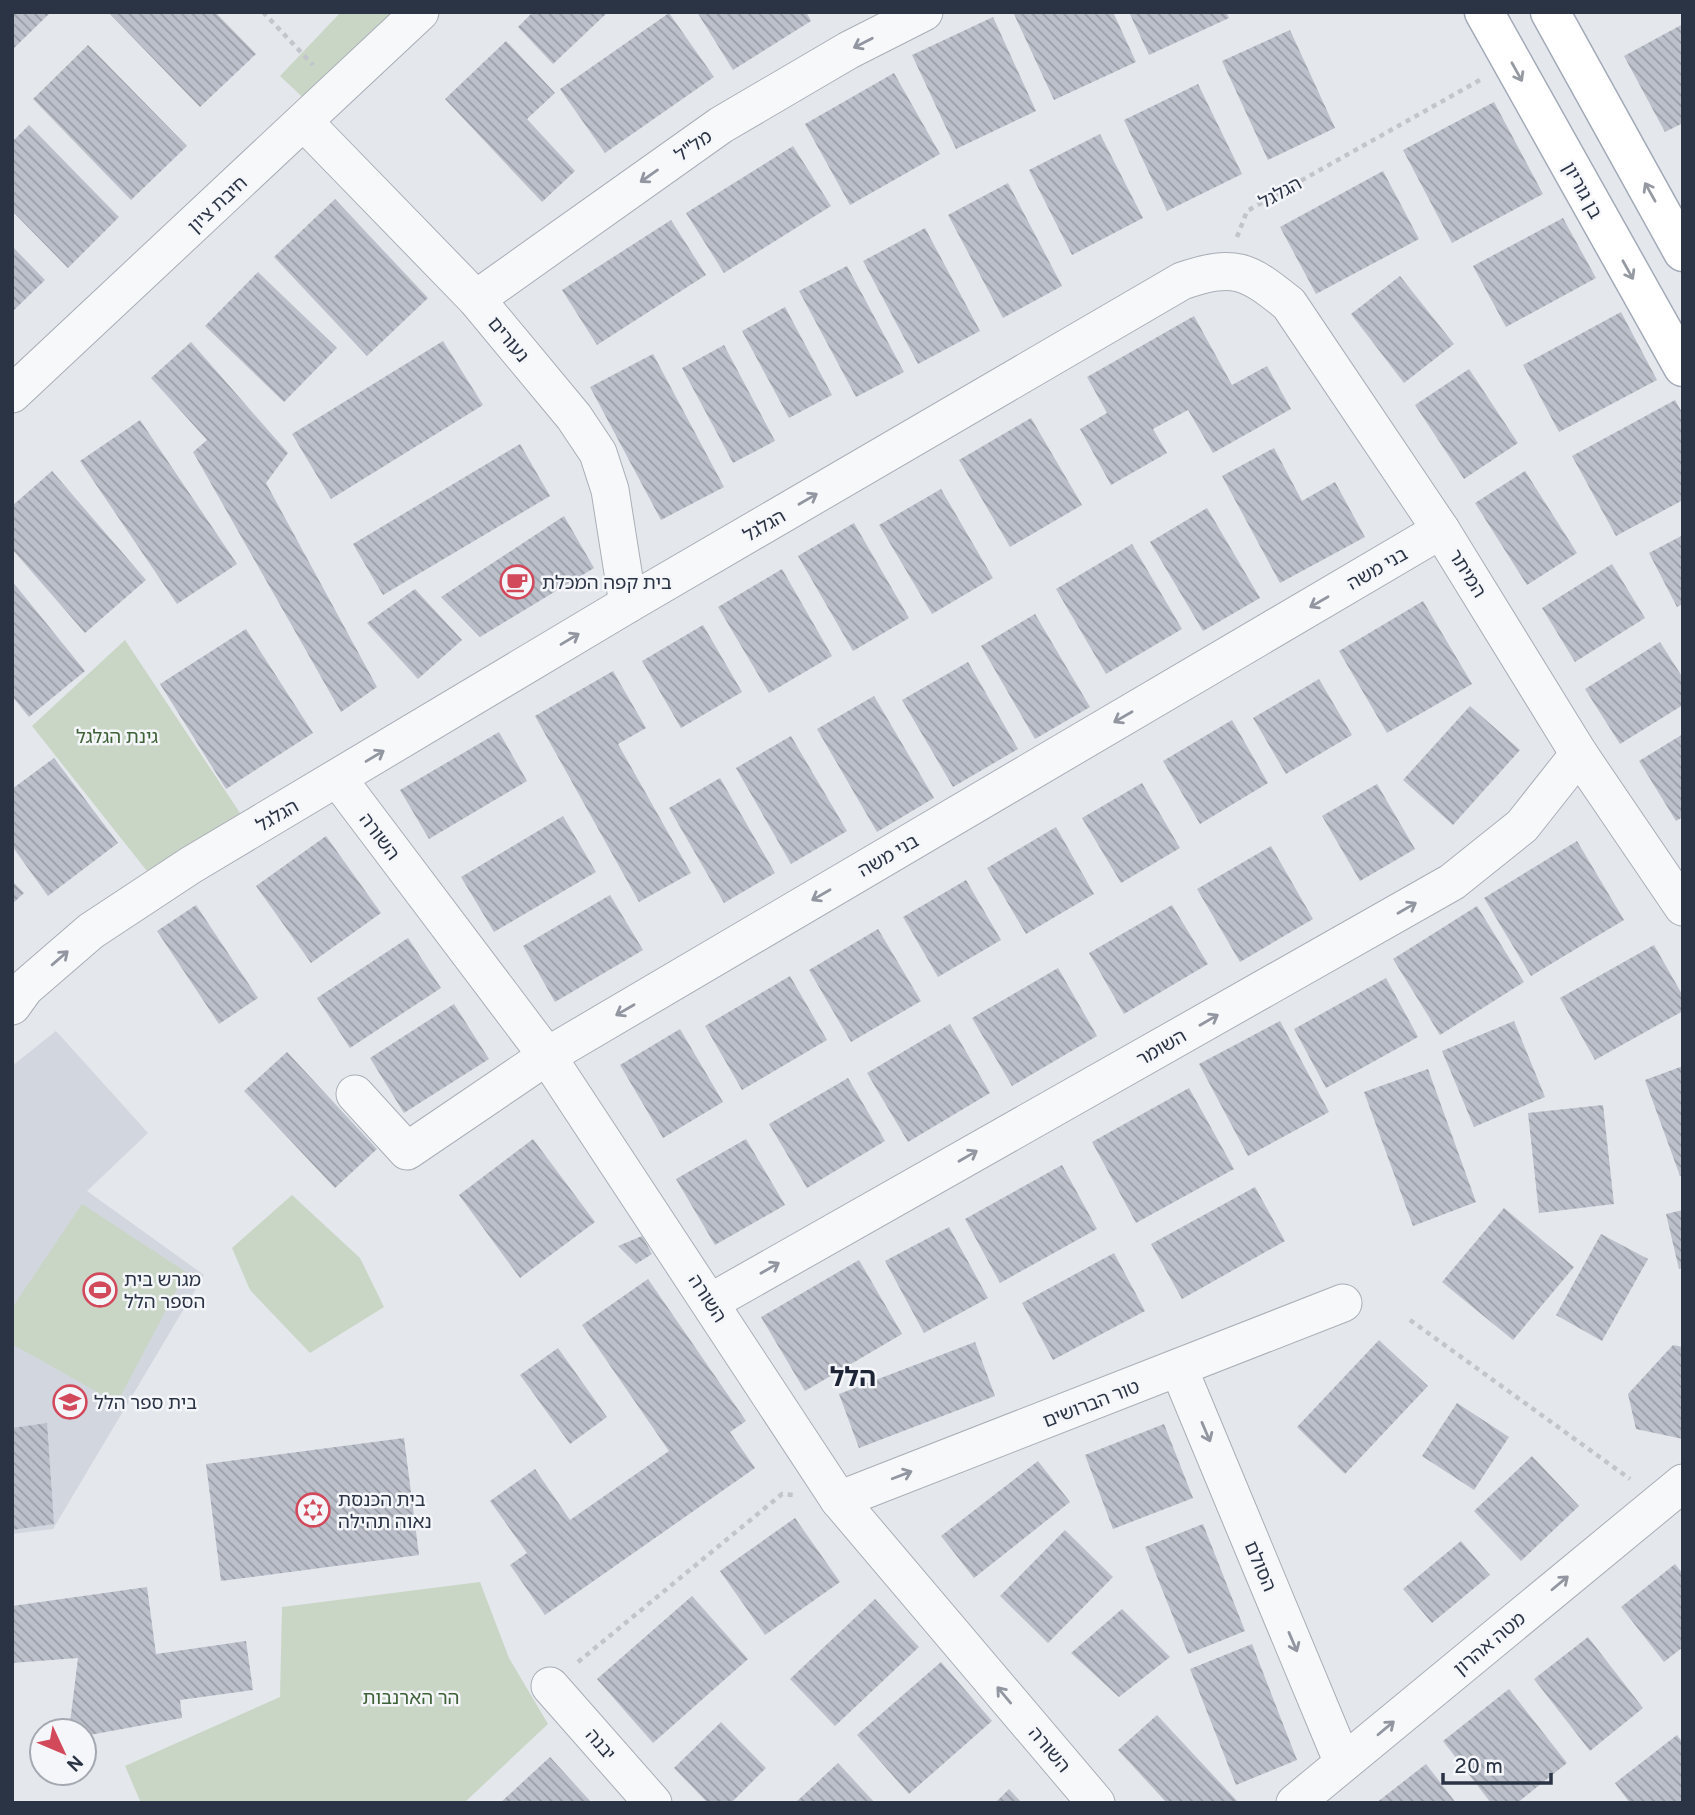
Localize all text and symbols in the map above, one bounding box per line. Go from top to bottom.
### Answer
one-way arrow [853,36,874,50]
one-way arrow [1510,62,1524,82]
street label: מל"ל [671,125,717,168]
street label: בן גוריון [1556,158,1607,224]
one-way arrow [640,168,659,183]
street label: חיבת ציון [183,172,253,239]
street label: הגלגל [1255,172,1307,215]
one-way arrow [1643,182,1656,203]
one-way arrow [1622,259,1635,280]
street label: נעורים [482,313,533,368]
one-way arrow [798,491,818,505]
street label: הגלגל [739,505,791,548]
street label: בני משה [1343,543,1413,597]
street label: המיתר [1442,545,1490,603]
cafe icon: בית קפה המכלת [498,563,536,601]
place label: בית קפה המכלת [542,572,672,596]
one-way arrow [1310,595,1330,609]
one-way arrow [560,632,580,646]
one-way arrow [1114,710,1134,724]
park label: גינת הגלגל [76,726,158,750]
one-way arrow [365,749,385,763]
street label: הגלגל [252,795,304,838]
street label: השורה [353,809,404,866]
street label: בני משה [854,830,924,884]
one-way arrow [812,888,832,902]
one-way arrow [1396,901,1417,914]
one-way arrow [51,950,69,966]
one-way arrow [616,1003,636,1017]
one-way arrow [1198,1013,1219,1026]
street label: השומר [1133,1025,1191,1073]
one-way arrow [958,1149,978,1163]
one-way arrow [760,1261,780,1275]
place label: מגרש בית הספר הלל [124,1269,205,1315]
street label: השורה [682,1270,731,1328]
sports icon: מגרש בית הספר הלל [81,1271,119,1309]
district label: הלל [830,1363,876,1396]
street label: טור הברושים [1040,1375,1144,1434]
school or university icon: בית ספר הלל [51,1383,89,1421]
place label: בית ספר הלל [94,1392,197,1416]
one-way arrow [1200,1421,1213,1442]
one-way arrow [891,1468,913,1481]
place label: בית הכנסת נאוה תהילה [338,1489,432,1535]
synagogue icon: בית הכנסת נאוה תהילה [294,1491,332,1529]
street label: הסולם [1238,1538,1281,1596]
one-way arrow [1551,1575,1569,1591]
street label: מטה אהרון [1449,1607,1531,1682]
one-way arrow [1287,1631,1300,1652]
one-way arrow [996,1686,1012,1704]
park label: הר הארנבות [363,1687,459,1711]
north arrow [28,1717,98,1787]
one-way arrow [1376,1721,1394,1736]
street label: השורה [1022,1722,1075,1778]
street label: יבנה [579,1724,620,1766]
scale bar [1443,1742,1552,1786]
text: N [60,1749,87,1776]
text: 20 m [1454,1754,1503,1781]

